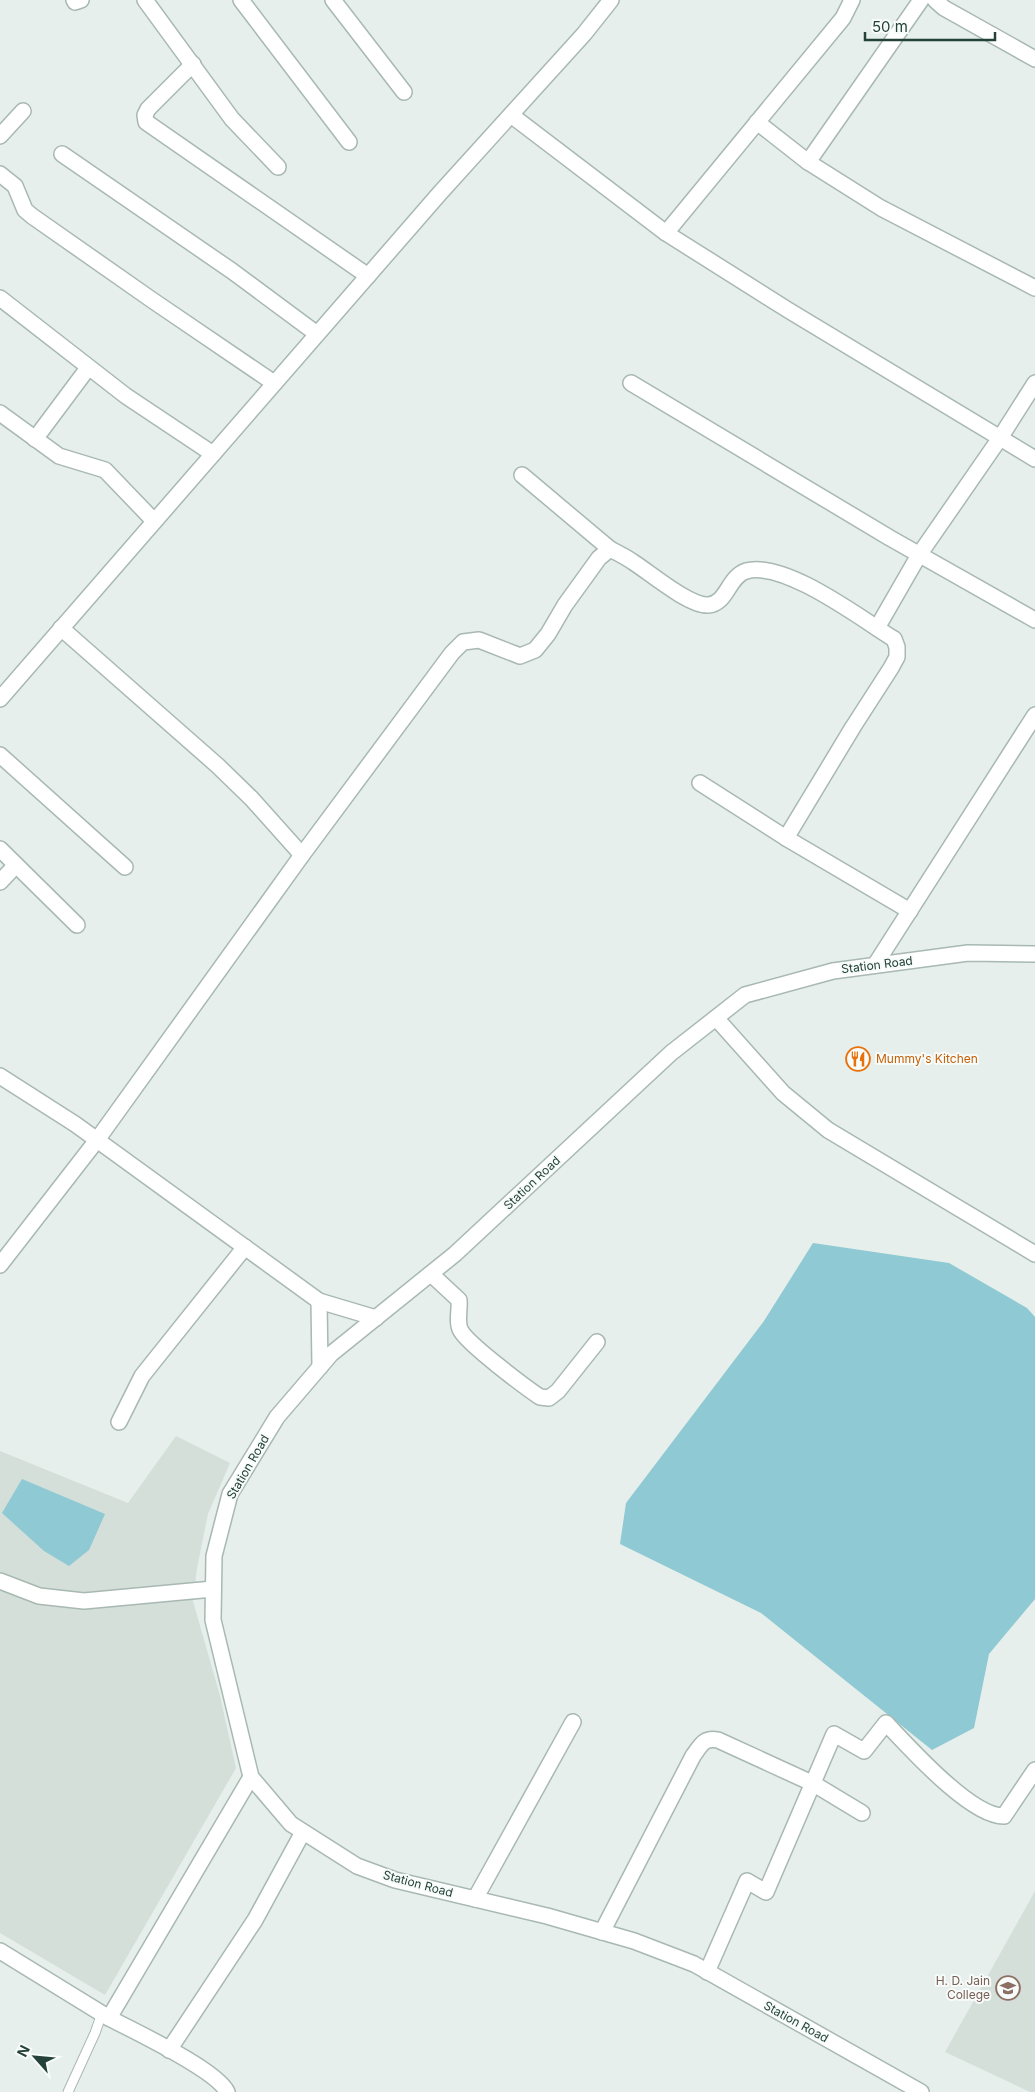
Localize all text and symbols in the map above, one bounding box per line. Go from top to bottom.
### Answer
scale bar [865,10,995,42]
text: 50 m [872,17,908,36]
street label: Station Road [840,953,914,976]
restaurant icon: Mummy's Kitchen [845,1046,871,1072]
place label: Mummy's Kitchen [876,1051,978,1066]
street label: Station Road [500,1153,563,1213]
street label: Station Road [223,1432,272,1502]
street label: Station Road [381,1867,455,1900]
place label: H. D. Jain College [936,1973,990,2002]
school or university icon: H. D. Jain College [995,1975,1021,2001]
street label: Station Road [761,1998,831,2046]
north arrow [10,2032,60,2082]
text: N [13,2042,33,2059]

